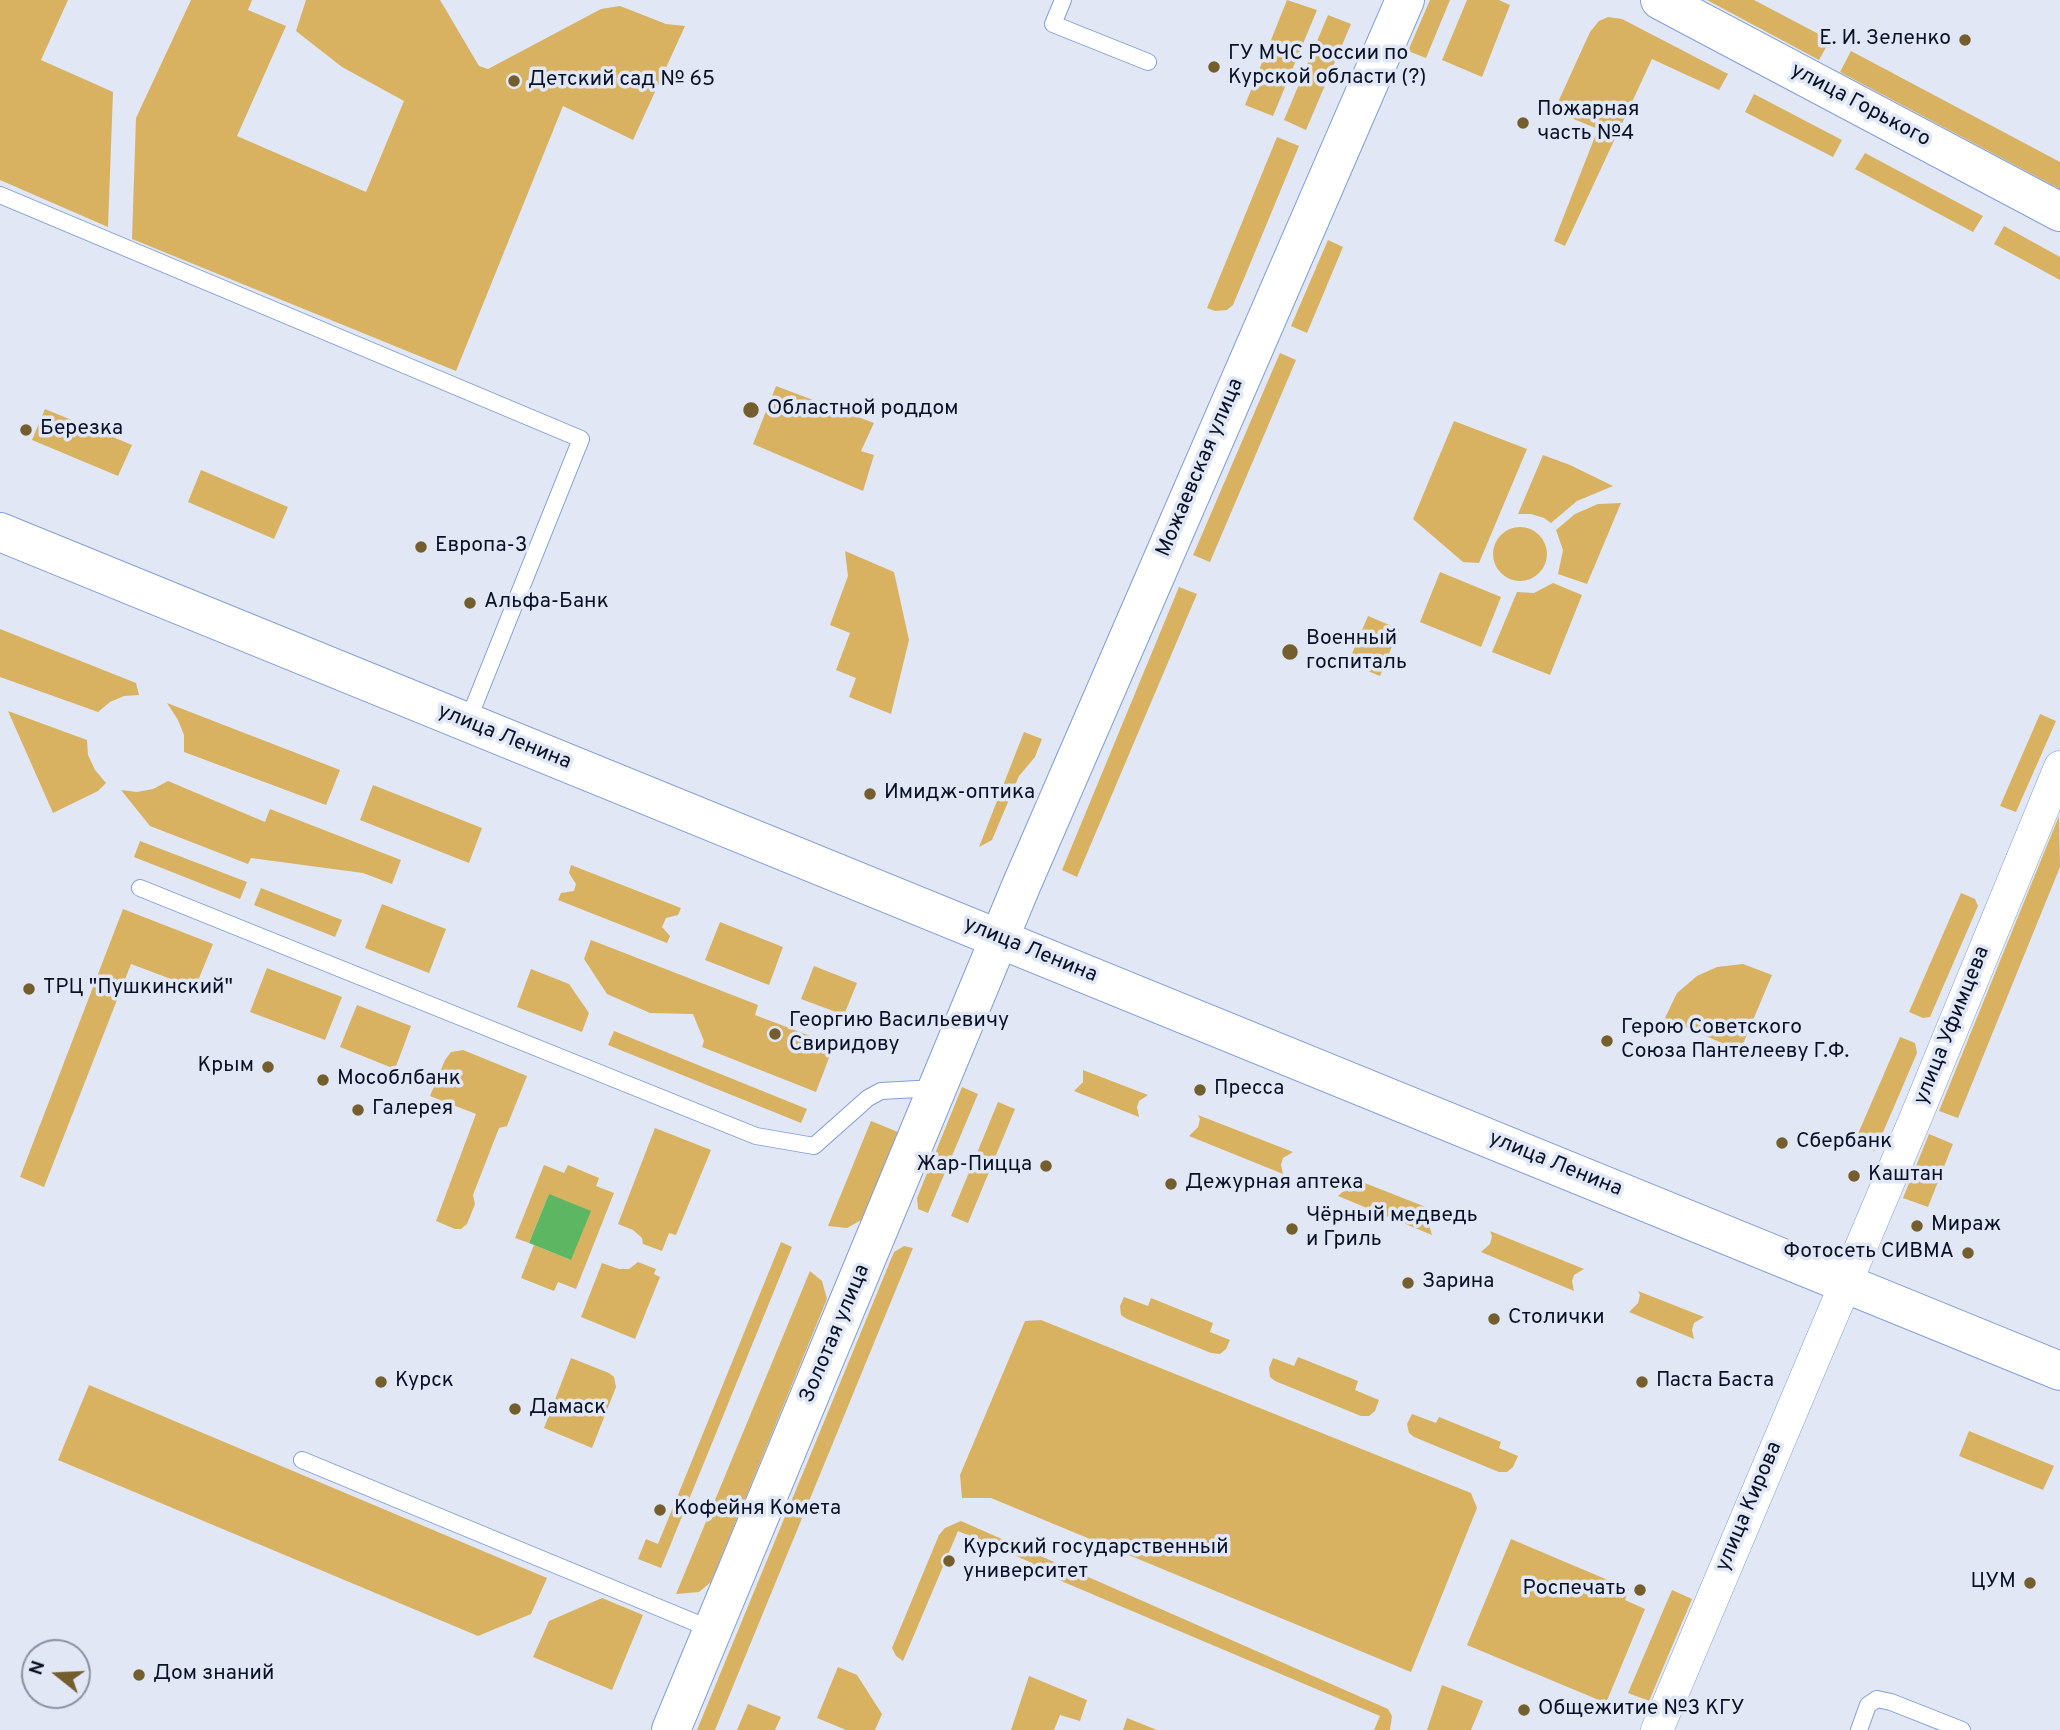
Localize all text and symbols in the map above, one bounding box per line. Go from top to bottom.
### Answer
place label: Е. И. Зеленко [1819,27,1951,53]
marker: Е. И. Зеленко [1957,32,1973,48]
place label: ГУ МЧС России по Курской области (?) [1228,42,1426,92]
marker: ГУ МЧС России по Курской области (?) [1206,59,1222,75]
street label: улица Горького [1786,59,1934,153]
place label: Детский сад № 65 [528,68,715,94]
marker: Детский сад № 65 [506,73,522,89]
place label: Пожарная часть №4 [1537,98,1639,148]
marker: Пожарная часть №4 [1515,115,1531,131]
street label: Можаевская улица [1152,375,1250,561]
place label: Областной роддом [767,397,959,423]
marker: Областной роддом [741,400,761,420]
place label: Березка [40,417,123,443]
marker: Березка [18,422,34,438]
place label: Европа-3 [435,534,528,560]
marker: Европа-3 [413,539,429,555]
place label: Альфа-Банк [484,590,609,616]
marker: Альфа-Банк [462,595,478,611]
place label: Военный госпиталь [1306,627,1407,677]
marker: Военный госпиталь [1280,642,1300,662]
street label: улица Ленина [434,700,574,776]
place label: Имидж-оптика [884,781,1035,807]
marker: Имидж-оптика [862,786,878,802]
street label: улица Ленина [960,913,1100,989]
street label: улица Уфимцева [1910,943,1996,1109]
place label: ТРЦ "Пушкинский" [43,976,233,1002]
marker: ТРЦ "Пушкинский" [21,981,37,997]
place label: Георгию Васильевичу Свиридову [789,1009,1009,1059]
place label: Герою Советского Союза Пантелееву Г.Ф. [1621,1016,1849,1066]
marker: Георгию Васильевичу Свиридову [767,1026,783,1042]
marker: Герою Советского Союза Пантелееву Г.Ф. [1599,1033,1615,1049]
place label: Крым [197,1054,254,1080]
marker: Крым [260,1059,276,1075]
place label: Мособлбанк [337,1067,461,1093]
marker: Мособлбанк [315,1072,331,1088]
place label: Пресса [1214,1077,1284,1103]
marker: Пресса [1192,1082,1208,1098]
place label: Галерея [372,1097,453,1123]
marker: Галерея [350,1102,366,1118]
street label: улица Ленина [1485,1127,1625,1203]
place label: Сбербанк [1796,1130,1892,1156]
marker: Сбербанк [1774,1135,1790,1151]
place label: Жар-Пицца [917,1153,1032,1179]
marker: Жар-Пицца [1038,1158,1054,1174]
place label: Каштан [1868,1163,1943,1189]
marker: Каштан [1846,1168,1862,1184]
place label: Дежурная аптека [1185,1171,1363,1197]
marker: Дежурная аптека [1163,1176,1179,1192]
place label: Чёрный медведь и Гриль [1306,1204,1478,1254]
place label: Мираж [1931,1213,2001,1239]
marker: Мираж [1909,1218,1925,1234]
marker: Чёрный медведь и Гриль [1284,1221,1300,1237]
place label: Фотосеть СИВМА [1784,1240,1954,1266]
marker: Фотосеть СИВМА [1960,1245,1976,1261]
street label: Золотая улица [796,1261,876,1407]
place label: Зарина [1422,1270,1494,1296]
marker: Зарина [1400,1275,1416,1291]
place label: Столички [1508,1306,1605,1332]
marker: Столички [1486,1311,1502,1327]
place label: Курск [395,1369,454,1395]
place label: Паста Баста [1656,1369,1774,1395]
marker: Курск [373,1374,389,1390]
marker: Паста Баста [1634,1374,1650,1390]
place label: Дамаск [529,1396,606,1422]
marker: Дамаск [507,1401,523,1417]
street label: улица Кирова [1711,1438,1789,1576]
place label: Кофейня Комета [674,1497,841,1523]
marker: Кофейня Комета [652,1502,668,1518]
place label: Курский государственный университет [963,1536,1229,1586]
marker: Курский государственный университет [941,1553,957,1569]
place label: ЦУМ [1970,1570,2016,1596]
marker: ЦУМ [2022,1575,2038,1591]
place label: Роспечать [1522,1577,1626,1603]
marker: Роспечать [1632,1582,1648,1598]
north arrow [21,1639,91,1709]
text: N [24,1658,51,1678]
place label: Дом знаний [153,1662,274,1688]
marker: Дом знаний [131,1667,147,1683]
place label: Общежитие №3 КГУ [1538,1697,1745,1723]
marker: Общежитие №3 КГУ [1516,1702,1532,1718]

